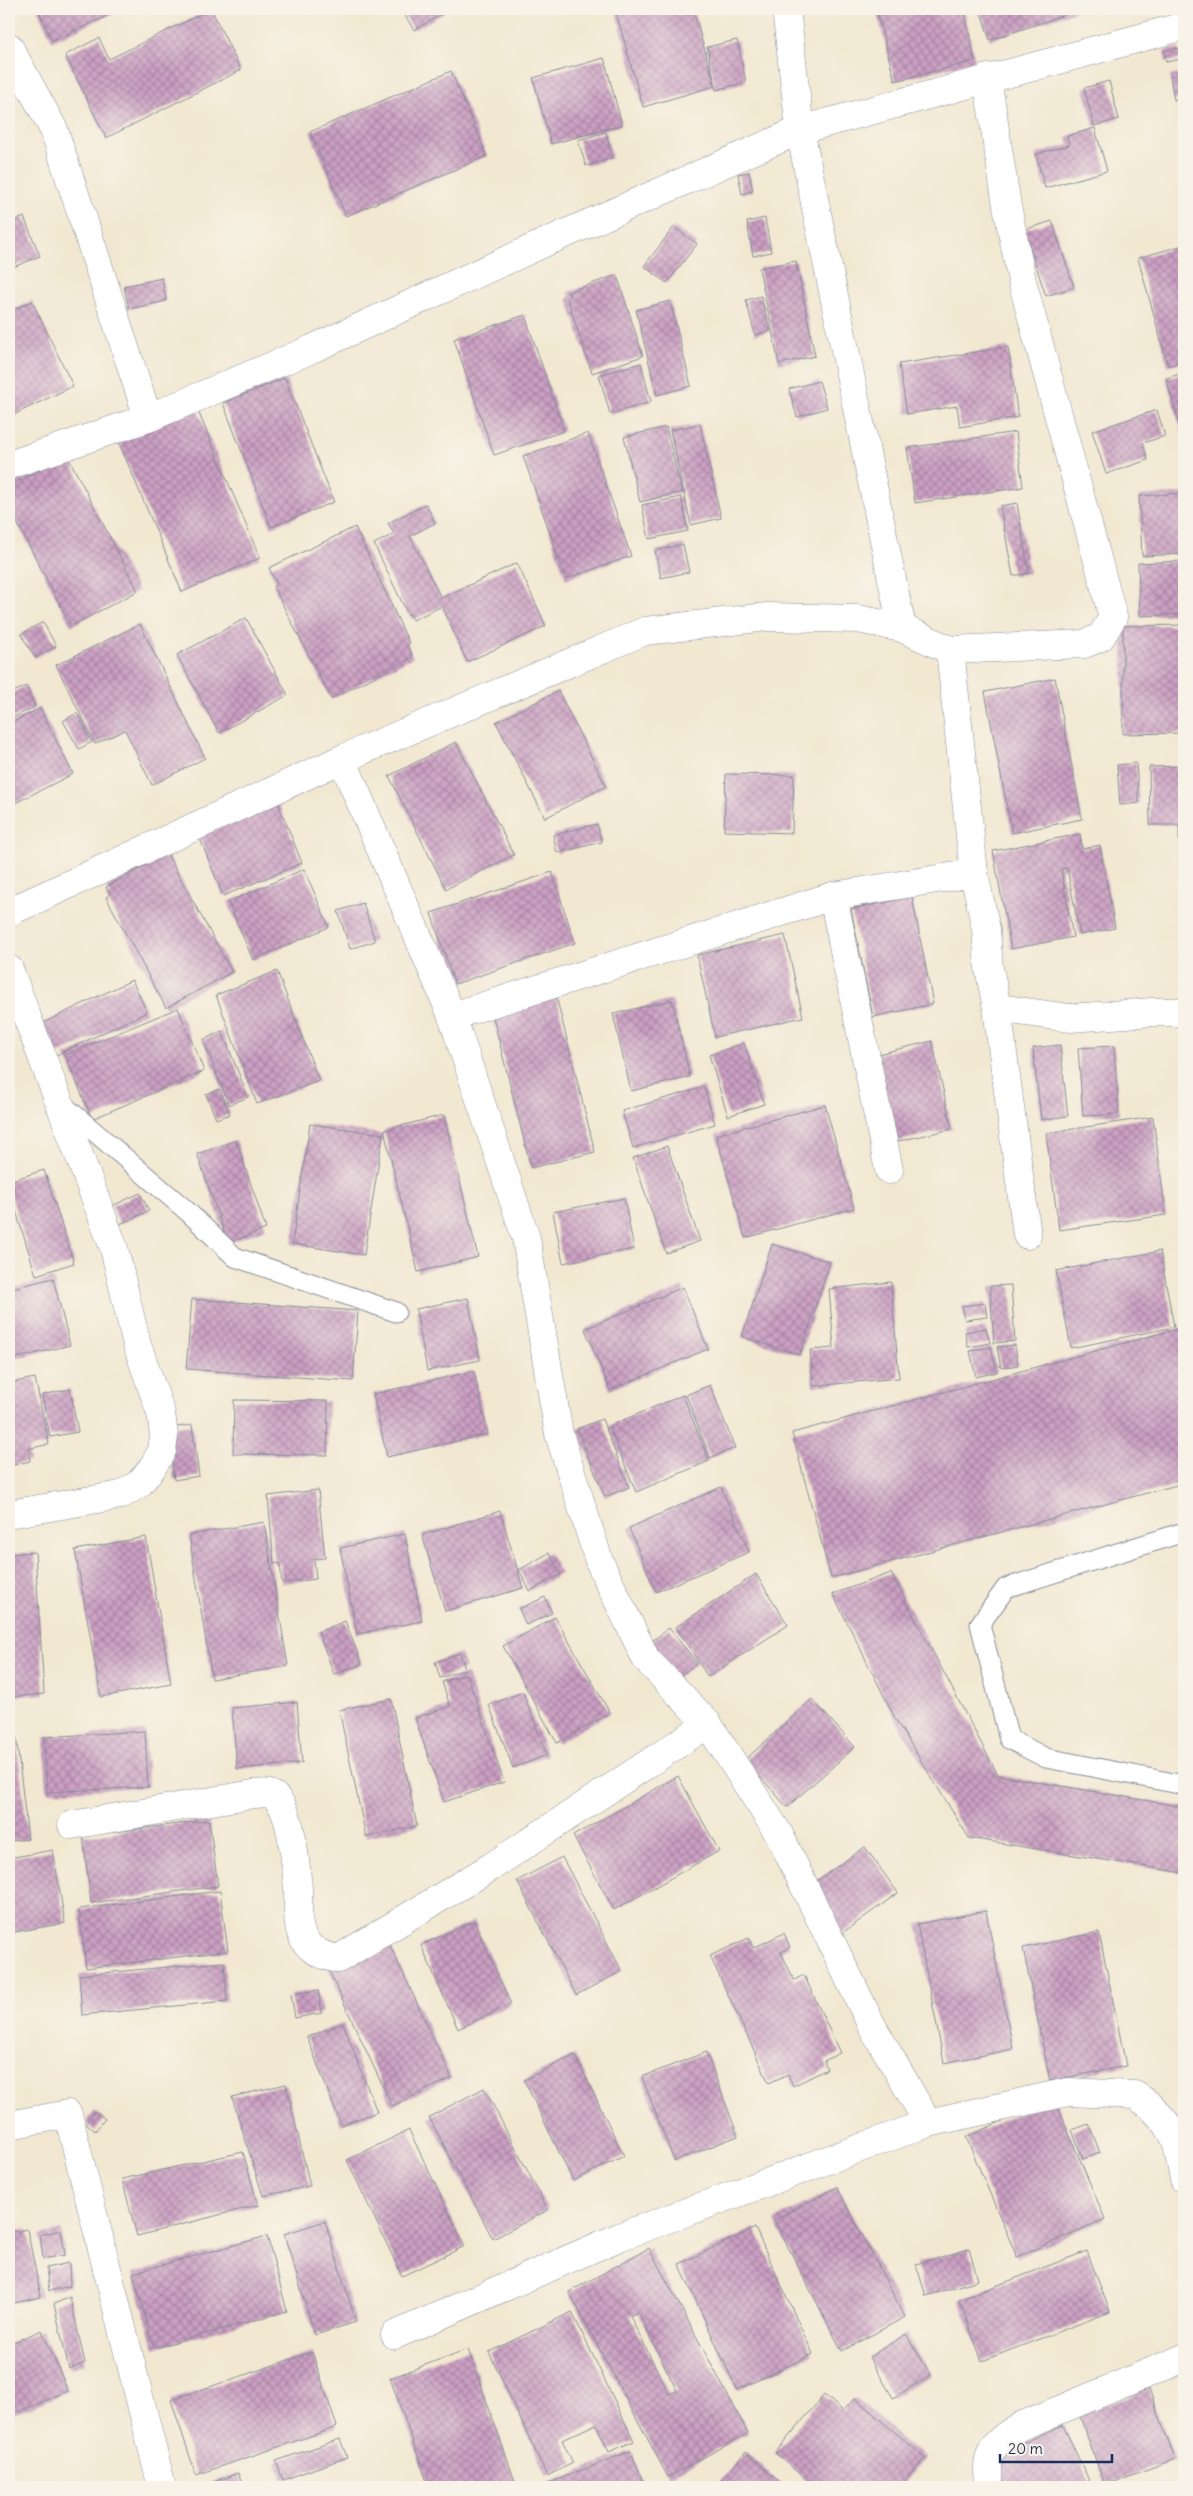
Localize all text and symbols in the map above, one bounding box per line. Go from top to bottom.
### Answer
scale bar [1000,2431,1113,2463]
text: 20 m [1008,2439,1043,2458]

